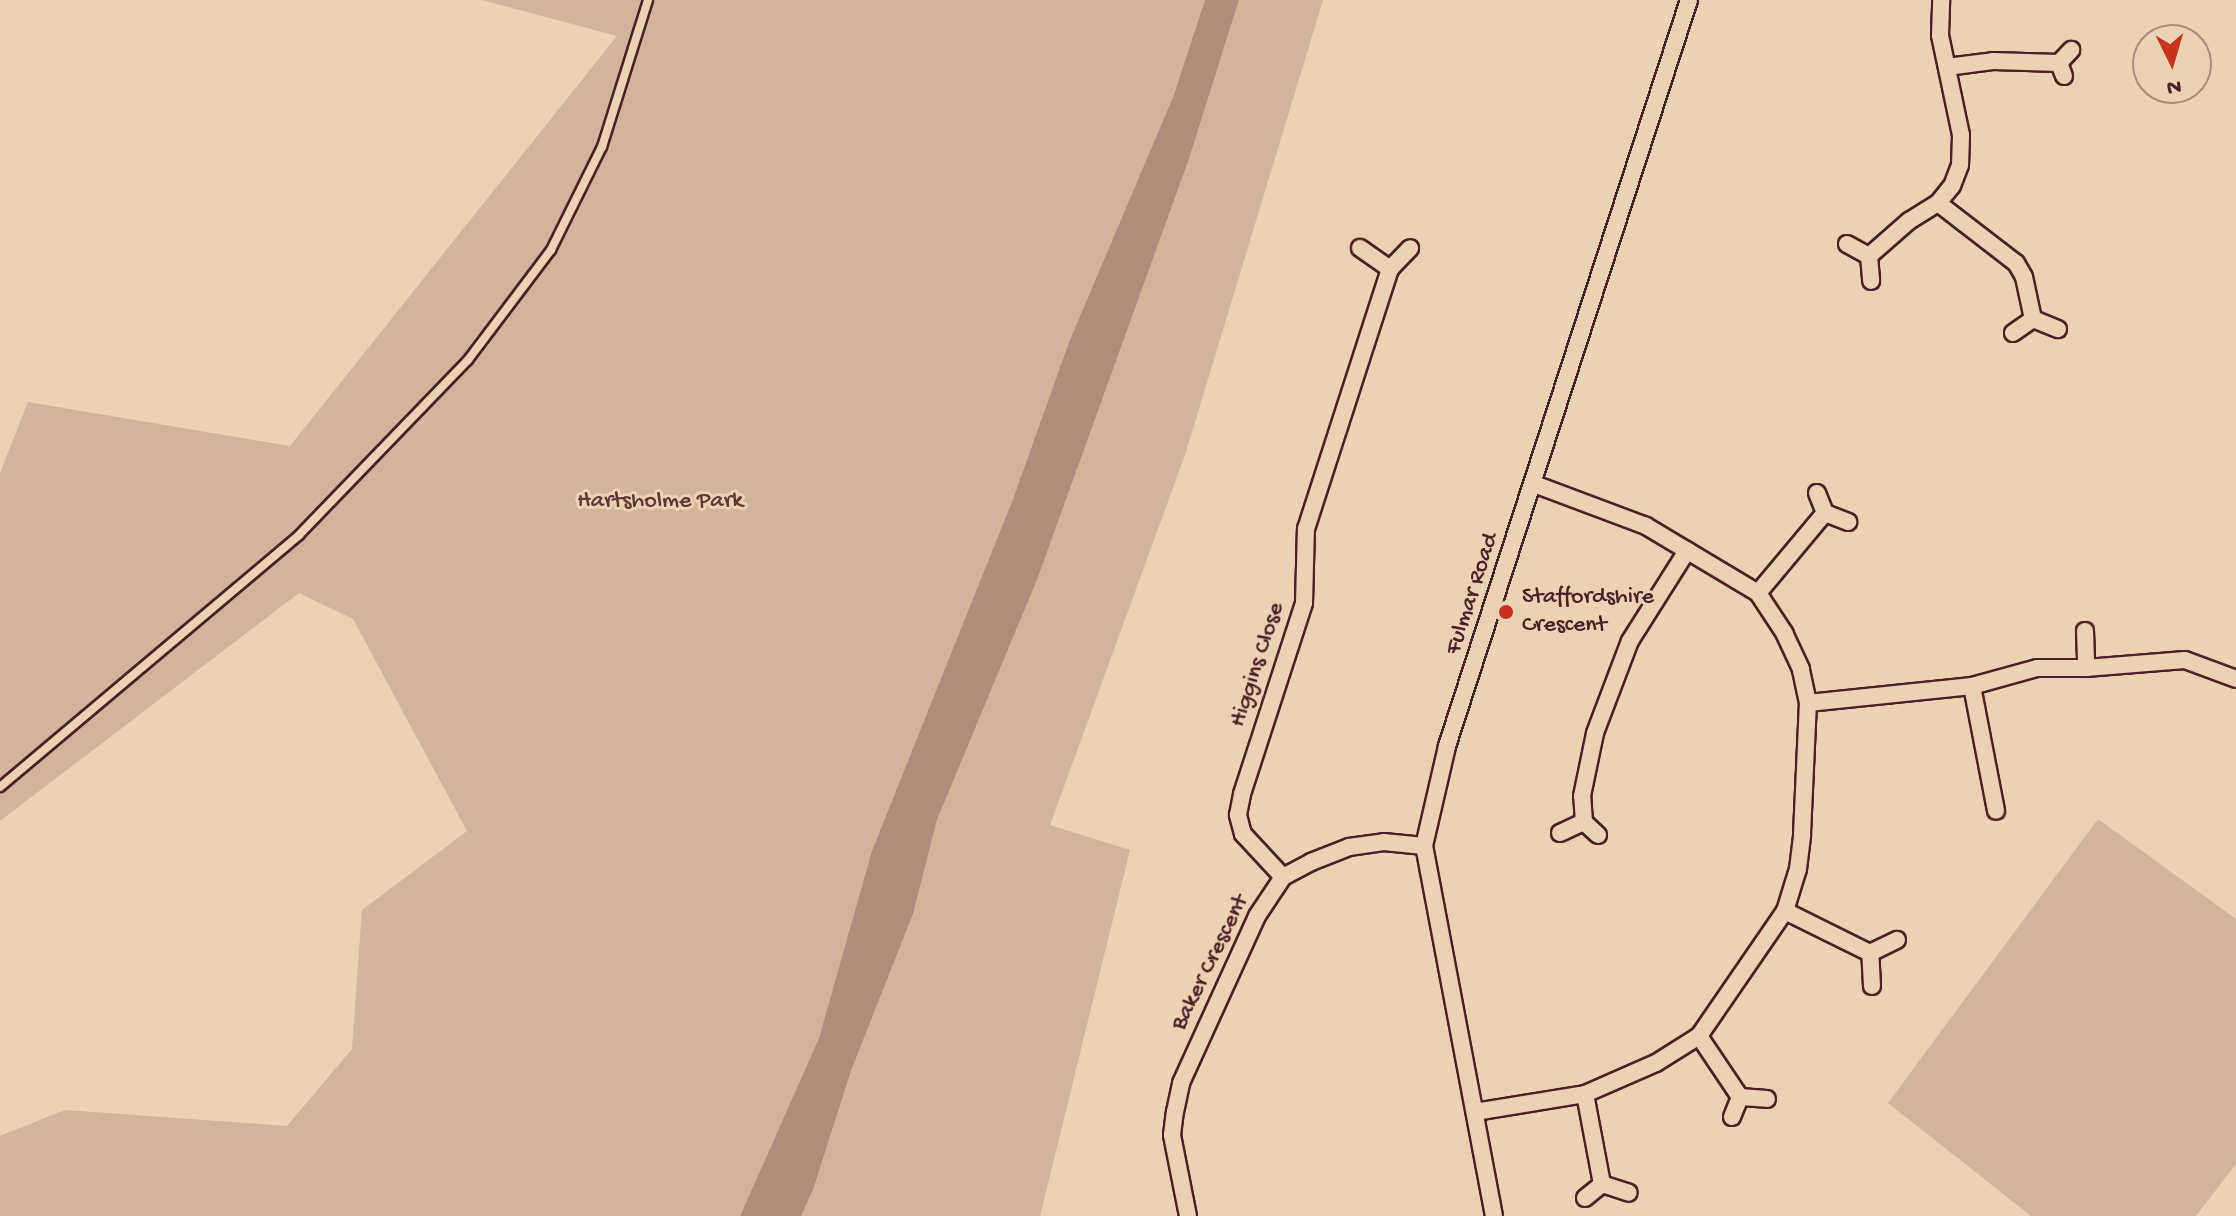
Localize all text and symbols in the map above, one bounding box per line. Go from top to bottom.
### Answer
north arrow [2132,24,2212,104]
text: N [2166,72,2182,99]
park label: Hartsholme Park [577,488,743,516]
street label: Fulmar Road [1440,530,1506,658]
place label: Staffordshire Crescent [1522,584,1654,640]
street label: Higgins Close [1224,599,1292,731]
marker: Staffordshire Crescent [1497,603,1515,621]
street label: Baker Crescent [1166,890,1256,1036]

